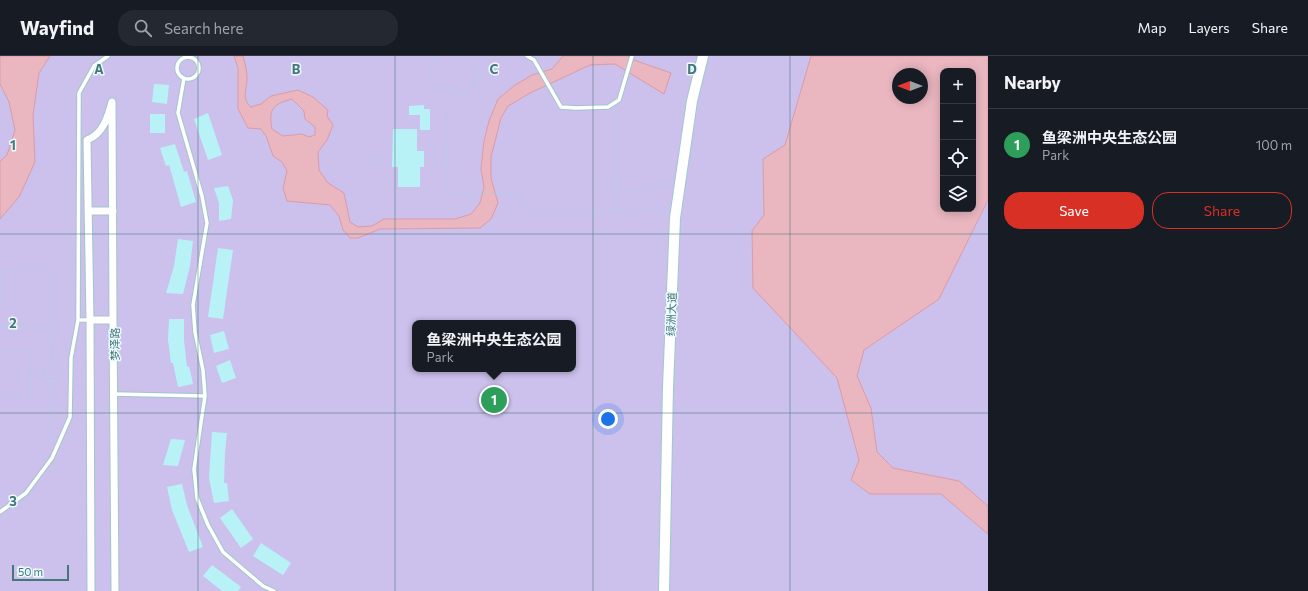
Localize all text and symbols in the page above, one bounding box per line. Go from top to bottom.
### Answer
search box [118,10,398,46]
text: Wayfind [20,16,94,39]
icon: search [132,17,154,39]
text: Search here [164,19,244,37]
text: Map [1138,19,1166,36]
text: Layers [1188,19,1230,36]
text: Share [1252,19,1288,36]
text: A [94,61,104,77]
text: B [292,61,301,77]
text: C [490,61,499,77]
text: D [687,61,697,77]
north arrow [892,68,928,104]
map controls [940,68,976,212]
button: + [940,68,976,104]
text: Nearby [1004,72,1061,93]
button: − [940,104,976,140]
text: 鱼梁洲中央生态公园 [1042,128,1177,146]
text: 1 [10,137,16,153]
text: 1 [1014,137,1020,153]
text: 100 m [1256,137,1292,153]
button: locate [940,140,976,176]
text: Park [1042,147,1069,163]
button: layers [940,176,976,212]
button: Save [1004,192,1144,229]
button: Share [1152,192,1292,229]
street label: 绿洲大道 [664,292,678,336]
text: 2 [9,315,17,331]
popup [412,320,576,372]
street label: 梦泽路 [108,328,121,361]
text: 鱼梁洲中央生态公园 [426,330,562,348]
text: Park [426,349,454,365]
pin: 1 [481,385,507,415]
your location [598,409,618,429]
text: 3 [9,493,17,509]
scale bar [12,563,69,582]
text: 50 m [18,565,43,578]

